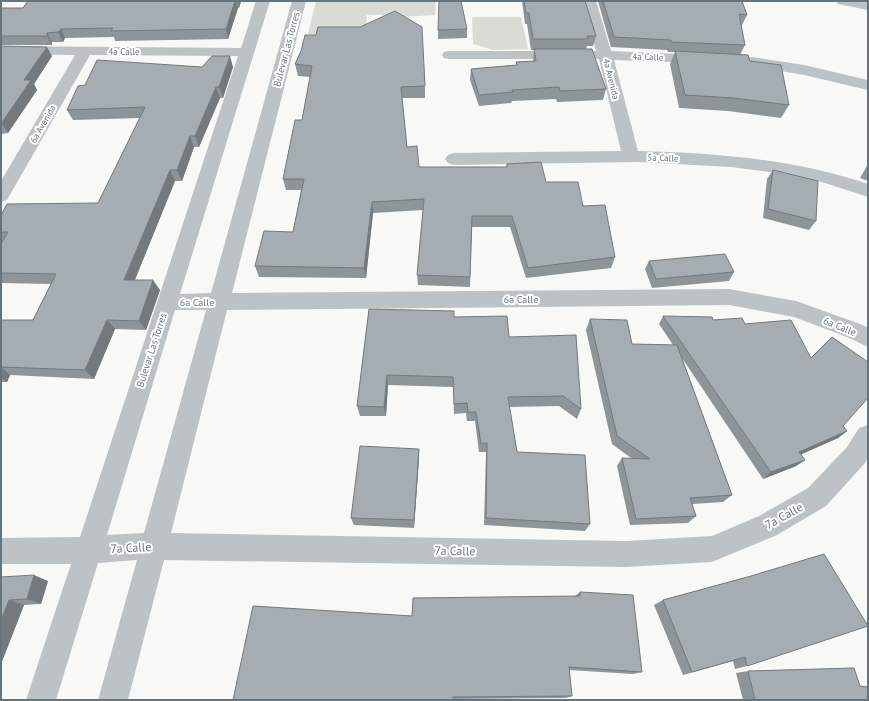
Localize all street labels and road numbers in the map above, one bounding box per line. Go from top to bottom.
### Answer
street label: Bulevar Las Torres [270,10,303,88]
street label: 4a Calle [108,46,140,57]
street label: 4a Calle [632,50,664,63]
street label: 4a Avenida [601,57,622,101]
street label: 6a Avenida [27,103,58,145]
street label: 5a Calle [647,151,679,164]
street label: 6a Calle [504,293,538,306]
street label: 6a Calle [180,296,214,309]
street label: Bulevar Las Torres [133,311,170,389]
street label: 6a Calle [821,314,858,339]
street label: 7a Calle [762,499,805,532]
street label: 7a Calle [110,539,152,556]
street label: 7a Calle [434,543,476,558]

